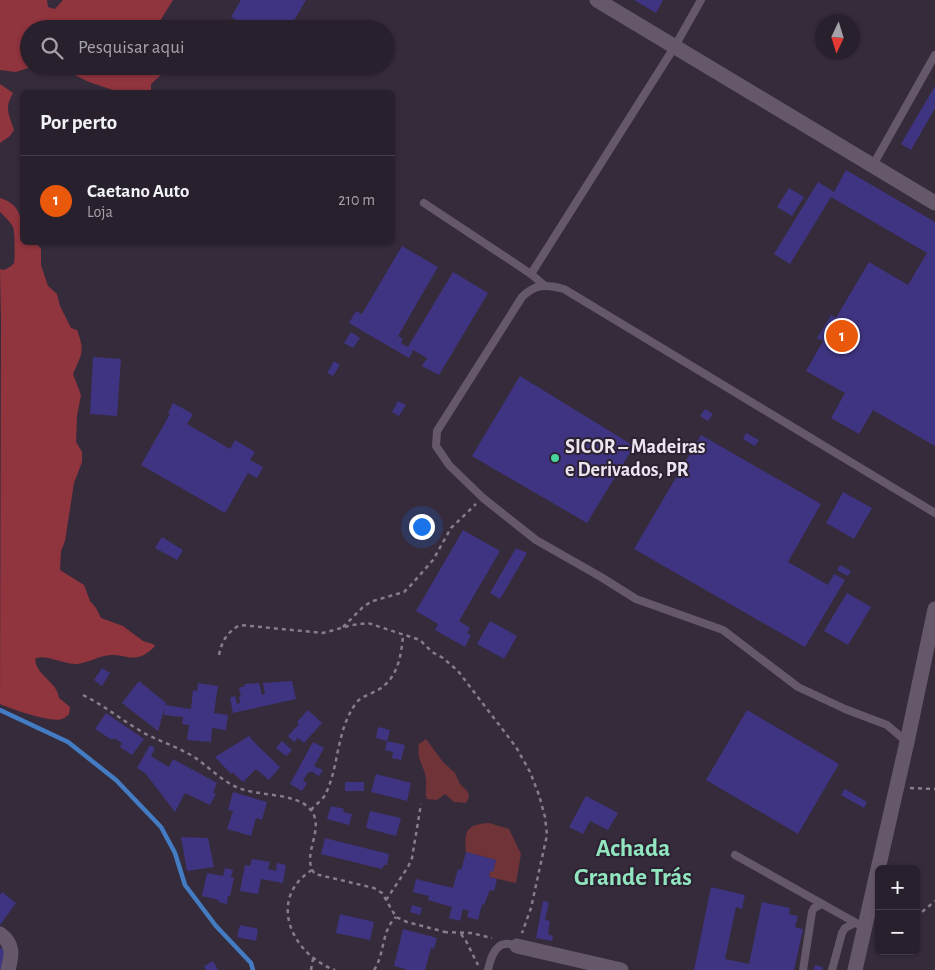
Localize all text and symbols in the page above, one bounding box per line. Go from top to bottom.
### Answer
north arrow [815,15,860,60]
search box [20,20,395,75]
icon: search [38,34,66,62]
text: Pesquisar aqui [78,38,184,57]
text: Por perto [40,112,117,133]
text: Caetano Auto [87,182,189,201]
text: 1 [53,192,59,208]
text: 210 m [338,192,375,208]
text: Loja [87,204,113,220]
pin: 1 [826,317,858,355]
place label: SICOR – Madeiras e Derivados, PR [565,437,706,480]
marker: SICOR – Madeiras e Derivados, PR [549,452,561,464]
your location [409,514,435,540]
district label: Achada Grande Trás [574,836,692,890]
map controls [875,865,920,955]
button: + [875,865,920,910]
button: − [875,910,920,955]

